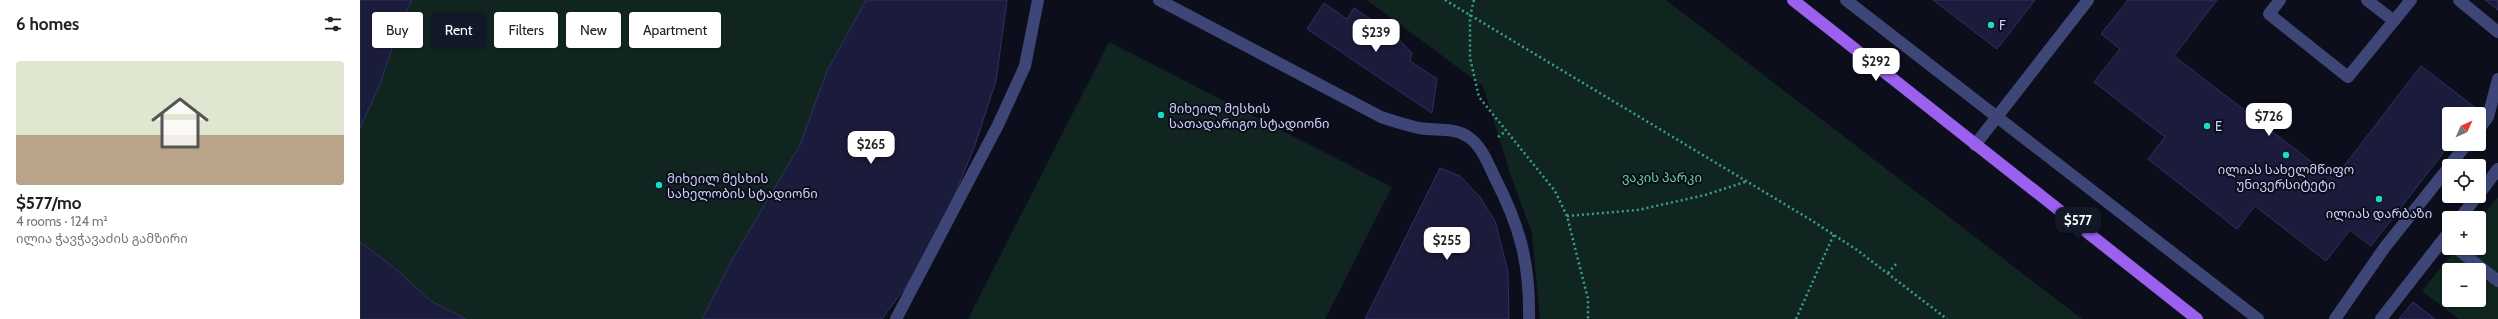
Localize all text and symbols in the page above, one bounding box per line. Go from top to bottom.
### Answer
chip: Buy [372,12,423,48]
chip: Rent [431,12,486,48]
chip: Filters [494,12,558,48]
chip: New [566,12,621,48]
chip: Apartment [629,12,721,48]
icon: filters [322,13,344,35]
text: 6 homes [16,14,79,34]
place label: F [1999,17,2006,33]
pin: $239 [1352,19,1400,53]
marker: F [1986,20,1996,30]
text: $239 [1362,24,1390,40]
pin: $292 [1852,48,1900,82]
text: $292 [1862,53,1890,69]
icon: home [144,87,216,159]
place label: მიხეილ მესხის სათადარიგო სტადიონი [1169,100,1330,132]
pin: $726 [2245,103,2293,137]
north arrow [2442,107,2486,151]
map controls [2442,107,2486,307]
text: $726 [2255,108,2283,124]
marker: მიხეილ მესხის სათადარიგო სტადიონი [1156,110,1166,120]
place label: E [2215,118,2222,134]
marker: E [2202,121,2212,131]
pin: $265 [847,131,895,165]
text: $265 [857,136,885,152]
marker: ილიას სახელმწიფო უნივერსიტეტი [2281,150,2291,160]
button: locate [2442,159,2486,203]
place label: ილიას სახელმწიფო უნივერსიტეტი [2218,161,2354,192]
park label: ვაკის პარკი [1622,169,1702,185]
place label: მიხეილ მესხის სახელობის სტადიონი [667,170,818,202]
marker: მიხეილ მესხის სახელობის სტადიონი [654,180,664,190]
text: $577/mo [16,193,82,213]
marker: ილიას დარბაზი [2374,194,2384,204]
place label: ილიას დარბაზი [2326,205,2432,222]
pin: $577 [2054,207,2102,241]
button: + [2442,211,2486,255]
text: $577 [2064,212,2092,228]
text: 4 rooms · 124 m² [16,213,108,229]
pin: $255 [1423,227,1471,261]
text: ილია ჭავჭავაძის გამზირი [16,230,188,246]
text: $255 [1433,232,1461,248]
button: − [2442,263,2486,307]

